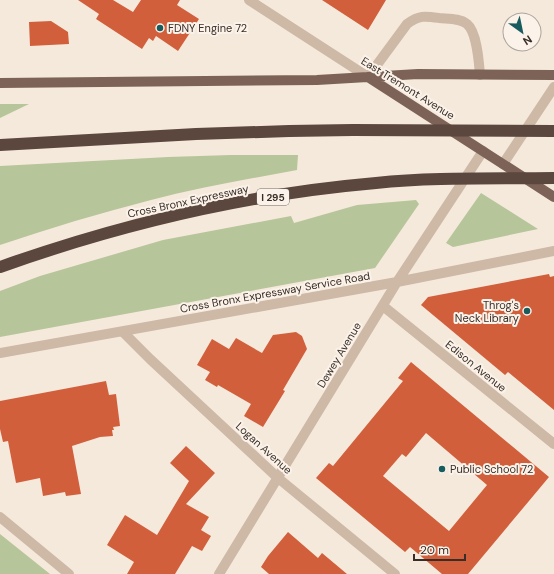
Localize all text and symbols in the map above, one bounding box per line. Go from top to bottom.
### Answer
north arrow [502,12,542,52]
place label: FDNY Engine 72 [168,21,247,35]
marker: FDNY Engine 72 [155,23,165,33]
text: N [520,32,535,48]
street label: East Tremont Avenue [359,54,457,122]
street label: Cross Bronx Expressway [126,181,250,221]
road number: I 295 [257,189,289,205]
street label: Cross Bronx Expressway Service Road [179,268,371,316]
place label: Throg's Neck Library [455,298,519,325]
marker: Throg's Neck Library [522,306,532,316]
street label: Dewey Avenue [314,320,364,390]
street label: Edison Avenue [443,337,509,395]
street label: Logan Avenue [233,419,295,477]
place label: Public School 72 [450,462,533,476]
marker: Public School 72 [437,464,447,474]
scale bar [414,536,465,562]
text: 20 m [420,542,449,558]

